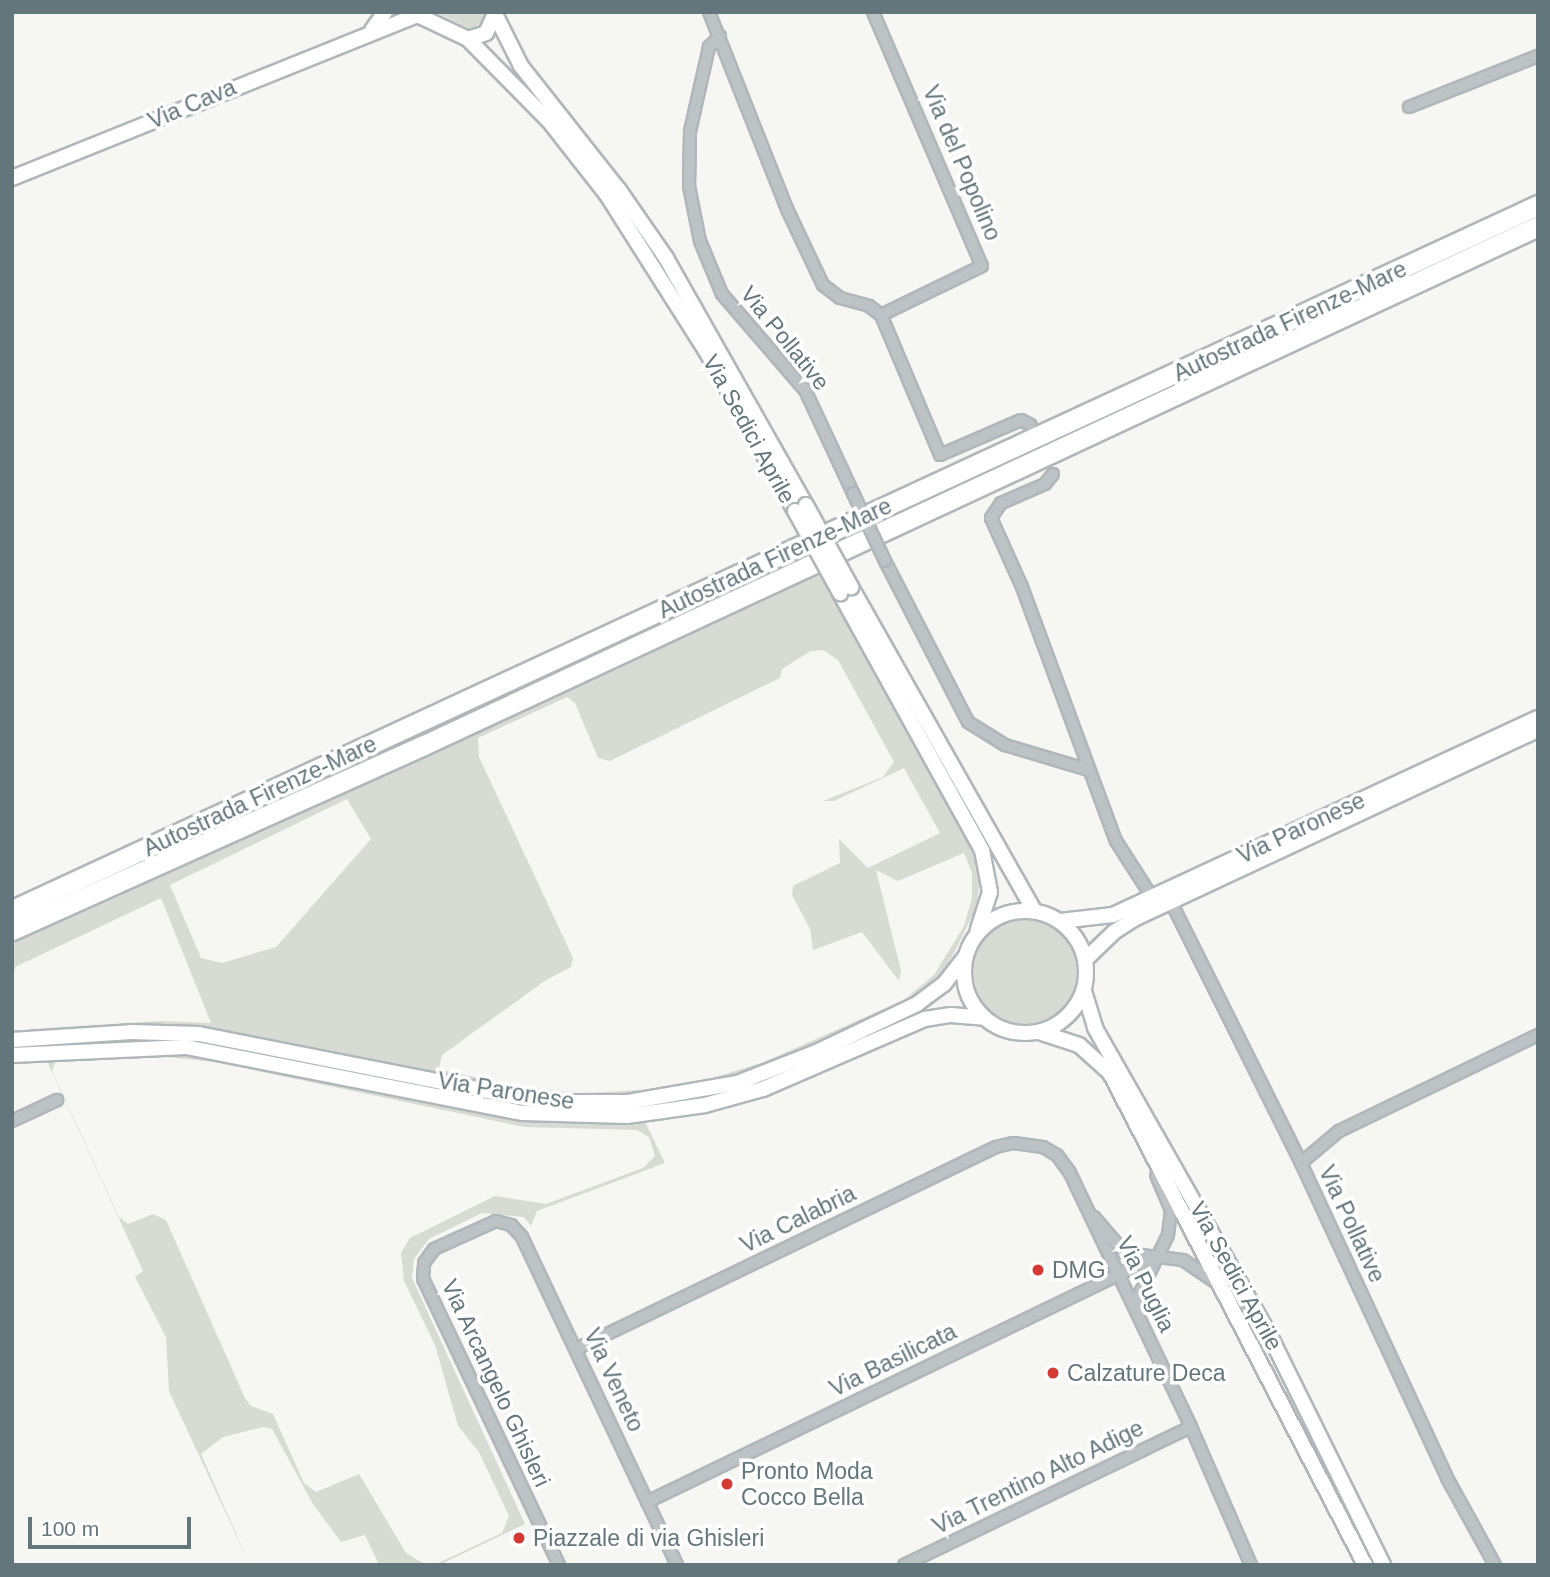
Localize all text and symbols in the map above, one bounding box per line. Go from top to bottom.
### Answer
street label: Via Cava [144,73,240,135]
street label: Via del Popolino [917,81,1007,245]
street label: Autostrada Firenze-Mare [1169,255,1411,387]
street label: Via Pollative [735,280,835,396]
street label: Via Sedici Aprile [696,349,802,509]
street label: Autostrada Firenze-Mare [654,492,896,624]
street label: Autostrada Firenze-Mare [139,730,381,862]
street label: Via Paronese [1233,786,1369,870]
street label: Via Paronese [436,1067,576,1115]
street label: Via Pollative [1313,1161,1391,1287]
street label: Via Calabria [736,1179,860,1259]
street label: Via Sedici Aprile [1183,1196,1289,1356]
street label: Via Puglia [1111,1232,1181,1336]
place label: DMG [1052,1256,1106,1284]
marker: DMG [1030,1262,1046,1278]
street label: Via Arcangelo Ghisleri [435,1274,557,1492]
street label: Via Basilicata [825,1317,961,1403]
street label: Via Veneto [578,1324,650,1436]
place label: Calzature Deca [1067,1359,1226,1387]
marker: Calzature Deca [1045,1365,1061,1381]
street label: Via Trentino Alto Adige [927,1413,1149,1541]
place label: Pronto Moda Cocco Bella [741,1457,873,1511]
marker: Pronto Moda Cocco Bella [719,1476,735,1492]
scale bar [32,1504,194,1548]
text: 100 m [41,1517,99,1540]
place label: Piazzale di via Ghisleri [533,1524,764,1552]
marker: Piazzale di via Ghisleri [511,1530,527,1546]

